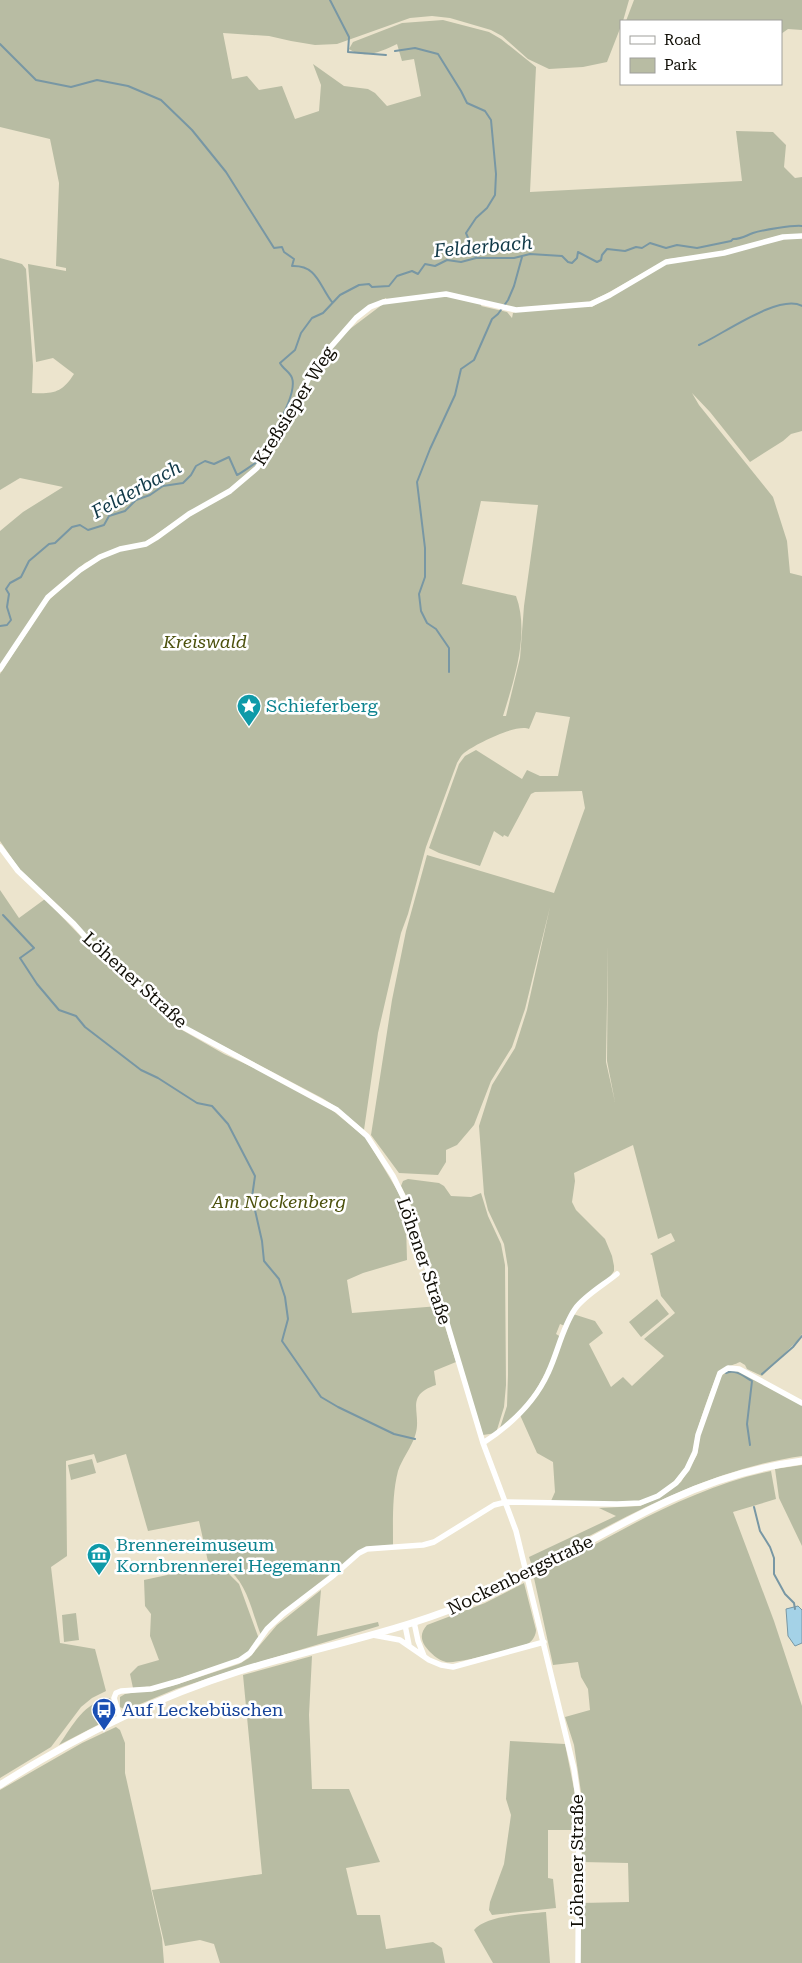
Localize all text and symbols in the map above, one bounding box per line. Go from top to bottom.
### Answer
legend [620,20,782,85]
text: Road [664,31,701,49]
text: Park [664,56,698,74]
water label: Felderbach [432,231,533,262]
street label: Kreßsieper Weg [248,342,339,469]
water label: Felderbach [86,455,185,524]
park label: Kreiswald [162,631,247,652]
place icon: Schieferberg [236,693,262,727]
place label: Schieferberg [266,695,379,716]
street label: Löhener Straße [79,927,192,1032]
park label: Am Nockenberg [211,1191,346,1212]
street label: Löhener Straße [393,1194,456,1327]
street label: Nockenbergstraße [443,1530,596,1619]
place label: Brennereimuseum Kornbrennerei Hegemann [116,1534,342,1576]
museum icon: Brennereimuseum Kornbrennerei Hegemann [86,1542,112,1576]
bus stop icon: Auf Leckebüschen [91,1697,117,1731]
place label: Auf Leckebüschen [122,1699,284,1720]
street label: Löhener Straße [566,1794,587,1928]

